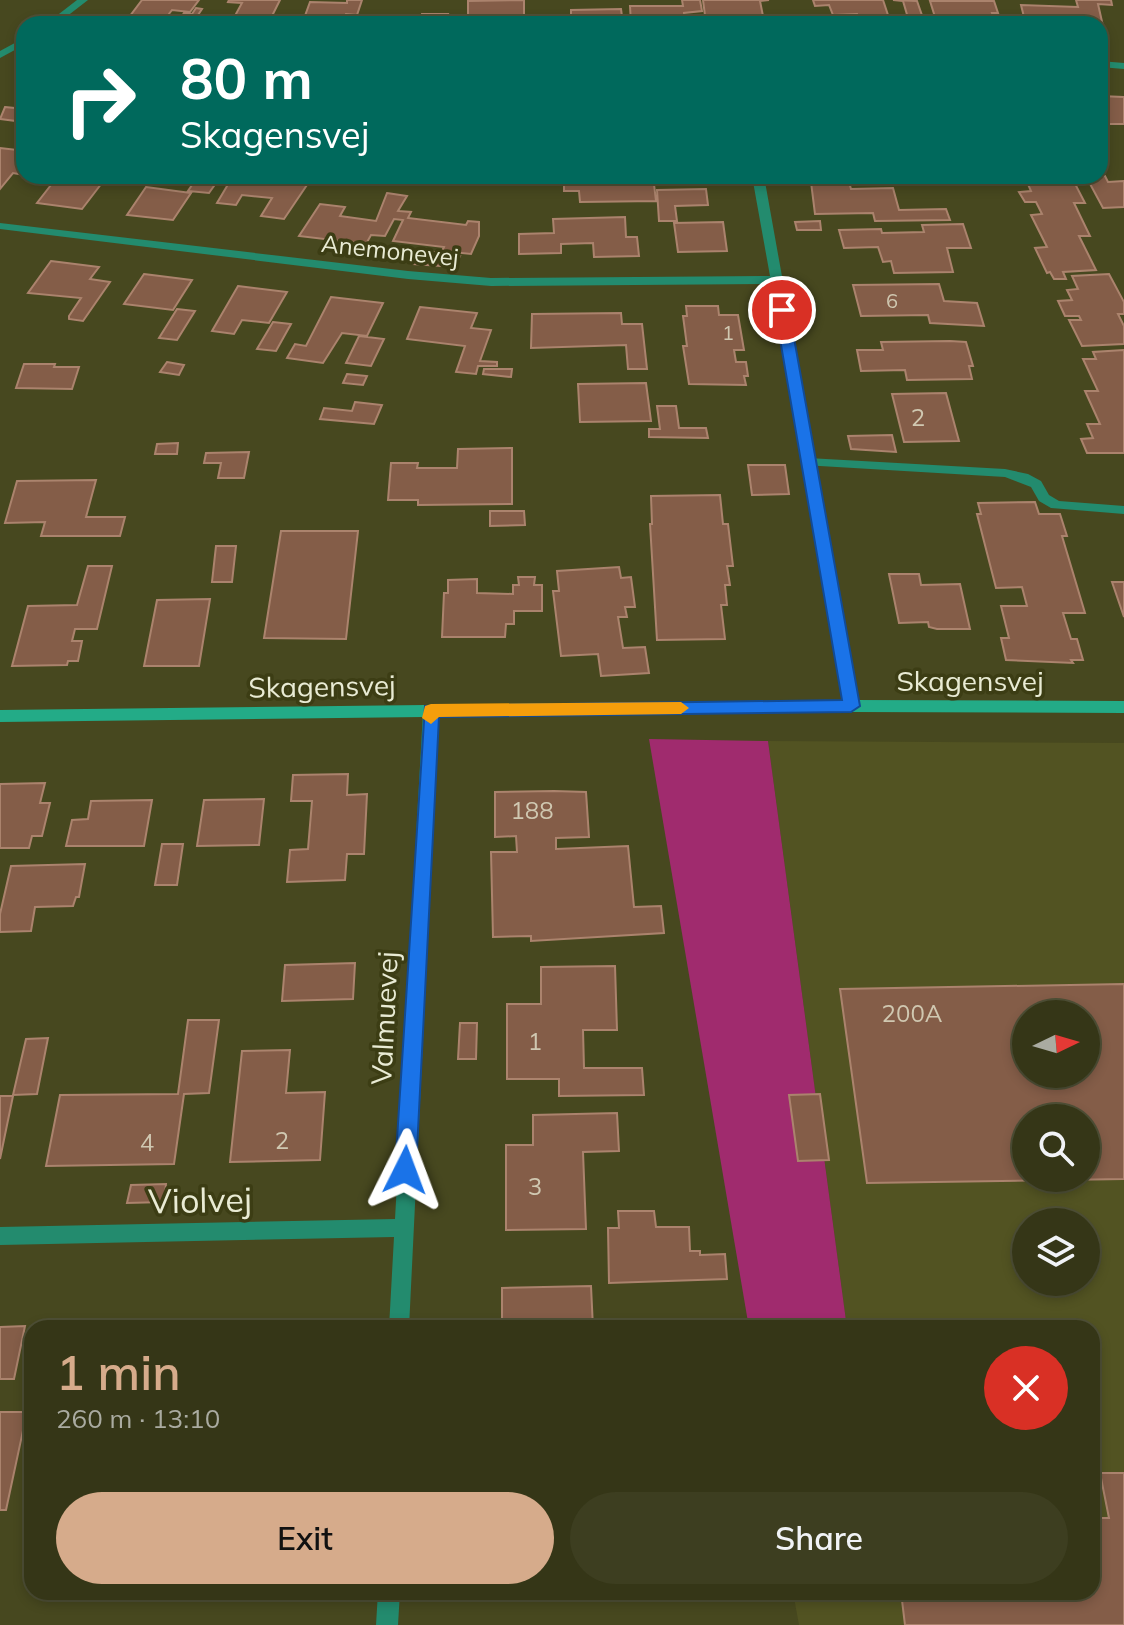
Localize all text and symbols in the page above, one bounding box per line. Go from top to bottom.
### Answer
text: 80 m [180,43,313,113]
icon: right [48,48,152,152]
text: Skagensvej [180,112,369,157]
street label: Anemonevej [320,228,460,272]
pin [748,276,816,344]
icon: arrive [760,288,804,332]
house number: 6 [886,288,898,313]
house number: 1 [722,320,734,345]
house number: 2 [911,402,925,432]
street label: Skagensvej [896,663,1044,698]
street label: Skagensvej [248,667,396,705]
house number: 188 [510,795,554,825]
street label: Valmuevej [363,950,405,1086]
house number: 200A [882,998,943,1028]
north arrow [1012,1000,1100,1088]
map controls [1012,1000,1100,1296]
house number: 1 [528,1026,542,1056]
button: search [1012,1104,1100,1192]
house number: 2 [275,1125,289,1155]
house number: 4 [140,1127,154,1157]
position arrow [363,1128,447,1212]
house number: 3 [528,1171,542,1201]
street label: Violvej [148,1178,252,1222]
button: layers [1012,1208,1100,1296]
text: 1 min [56,1342,181,1402]
button: close [984,1346,1068,1430]
text: 260 m · 13:10 [56,1402,220,1435]
button: Exit [56,1492,554,1584]
button: Share [570,1492,1068,1584]

